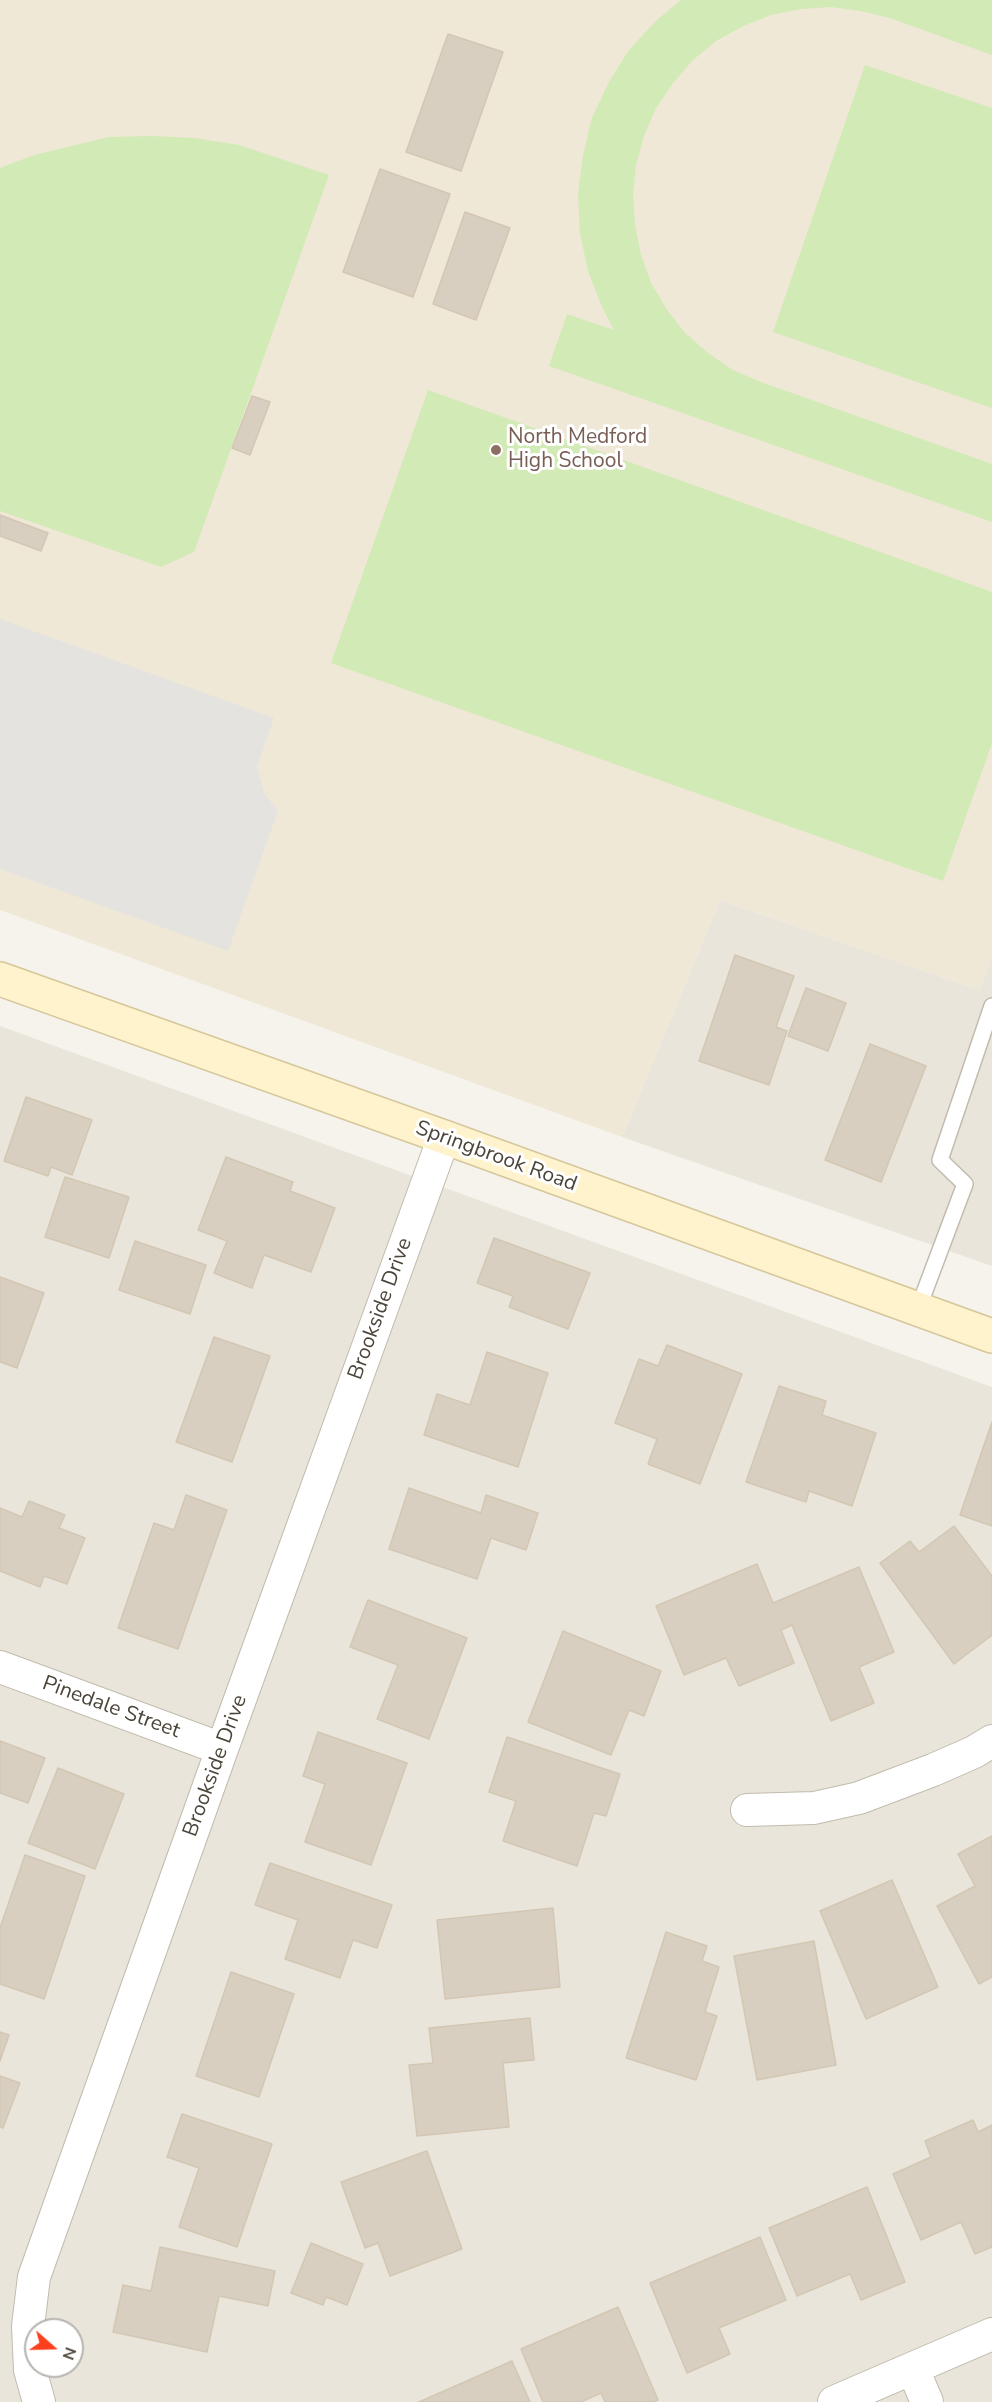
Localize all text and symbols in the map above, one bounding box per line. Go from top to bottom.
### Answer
place label: North Medford High School [508,425,647,475]
marker: North Medford High School [489,443,503,457]
street label: Springbrook Road [412,1116,580,1198]
street label: Brookside Drive [344,1235,418,1383]
street label: Pinedale Street [39,1671,183,1745]
street label: Brookside Drive [179,1692,253,1840]
north arrow [24,2318,84,2378]
text: N [57,2344,81,2363]

